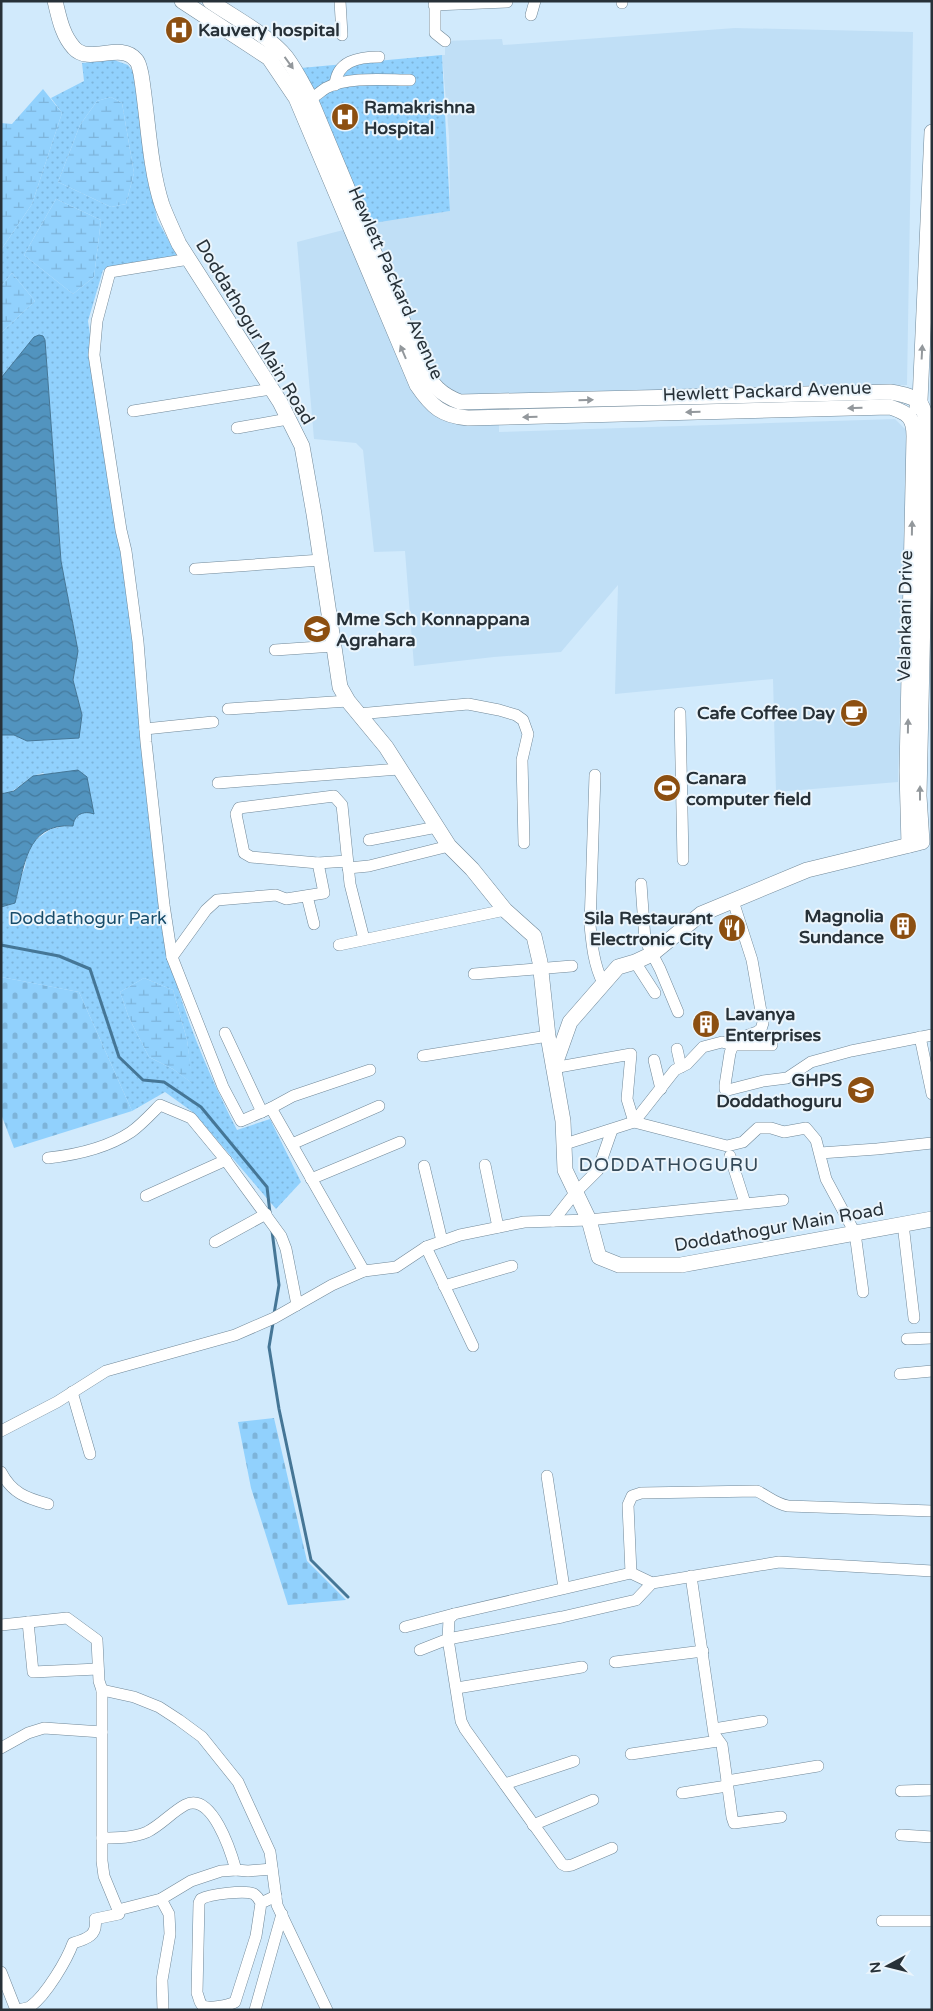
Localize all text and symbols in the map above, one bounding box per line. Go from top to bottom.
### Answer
hospital icon: Kauvery hospital [164,15,194,45]
place label: Kauvery hospital [198,19,340,41]
one-way arrow [284,56,295,69]
place label: Ramakrishna Hospital [364,96,475,139]
hospital icon: Ramakrishna Hospital [330,102,360,132]
street label: Hewlett Packard Avenue [343,183,449,383]
street label: Doddathogur Main Road [191,235,319,429]
one-way arrow [919,344,927,360]
one-way arrow [399,345,407,359]
street label: Hewlett Packard Avenue [662,376,872,406]
one-way arrow [579,395,595,403]
one-way arrow [847,404,863,412]
one-way arrow [685,408,701,416]
one-way arrow [522,413,538,421]
one-way arrow [909,520,917,536]
street label: Velankani Drive [893,550,917,682]
place label: Mme Sch Konnappana Agrahara [336,608,530,651]
school or university icon: Mme Sch Konnappana Agrahara [302,614,332,644]
cafe icon: Cafe Coffee Day [839,698,869,728]
place label: Cafe Coffee Day [697,702,835,724]
one-way arrow [904,718,912,734]
place label: Canara computer field [686,767,811,810]
sports icon: Canara computer field [652,773,682,803]
one-way arrow [916,785,924,801]
place label: Magnolia Sundance [799,905,884,948]
park label: Doddathogur Park [9,907,167,929]
place label: Sila Restaurant Electronic City [584,907,713,950]
building icon: Magnolia Sundance [888,911,918,941]
restaurant icon: Sila Restaurant Electronic City [717,913,747,943]
place label: Lavanya Enterprises [725,1003,821,1046]
building icon: Lavanya Enterprises [691,1009,721,1039]
place label: GHPS Doddathoguru [716,1069,842,1112]
school or university icon: GHPS Doddathoguru [846,1075,876,1105]
district label: DODDATHOGURU [578,1154,760,1176]
street label: Doddathogur Main Road [673,1198,885,1256]
north arrow [863,1941,913,1991]
text: N [866,1961,885,1974]

